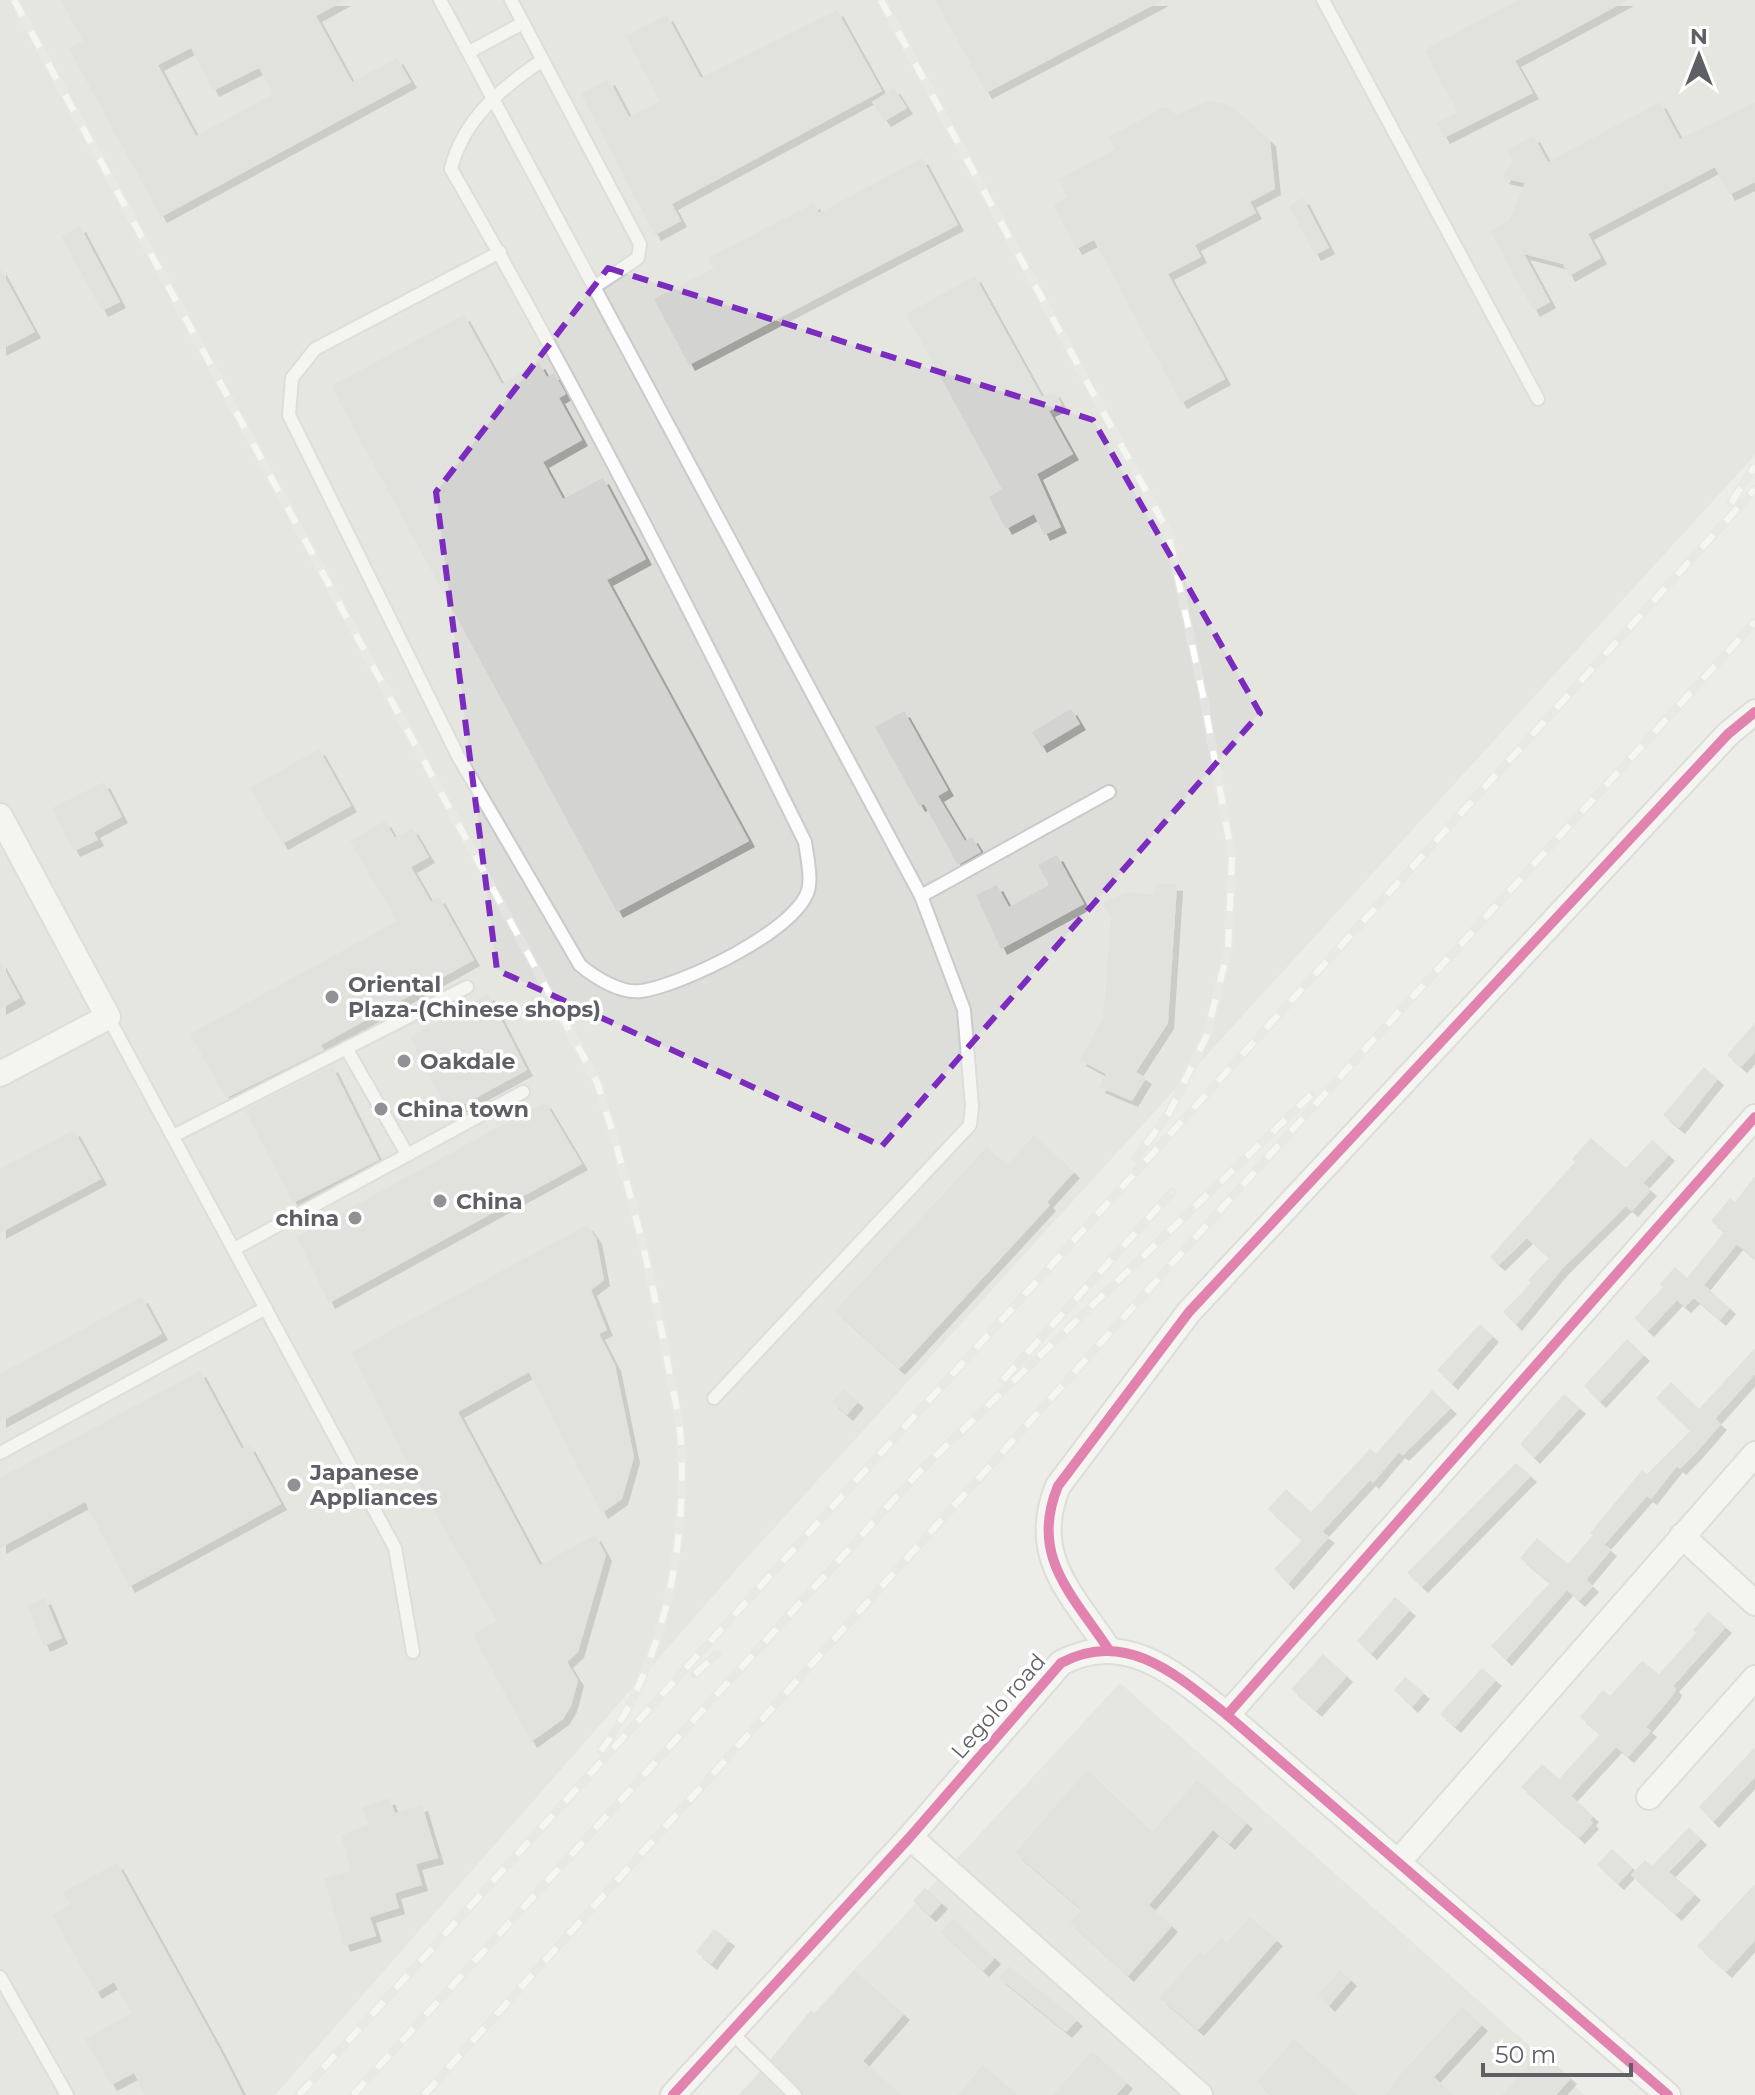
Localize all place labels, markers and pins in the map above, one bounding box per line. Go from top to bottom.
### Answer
place label: Oriental Plaza-(Chinese shops) [348,971,601,1023]
marker: Oriental Plaza-(Chinese shops) [323,988,341,1006]
place label: Oakdale [420,1048,515,1075]
marker: Oakdale [395,1052,413,1070]
place label: China town [397,1096,529,1123]
marker: China town [372,1100,390,1118]
place label: China [456,1188,523,1215]
marker: China [431,1192,449,1210]
place label: china [275,1205,339,1232]
marker: china [346,1209,364,1227]
place label: Japanese Appliances [309,1459,438,1511]
marker: Japanese Appliances [285,1476,303,1494]

